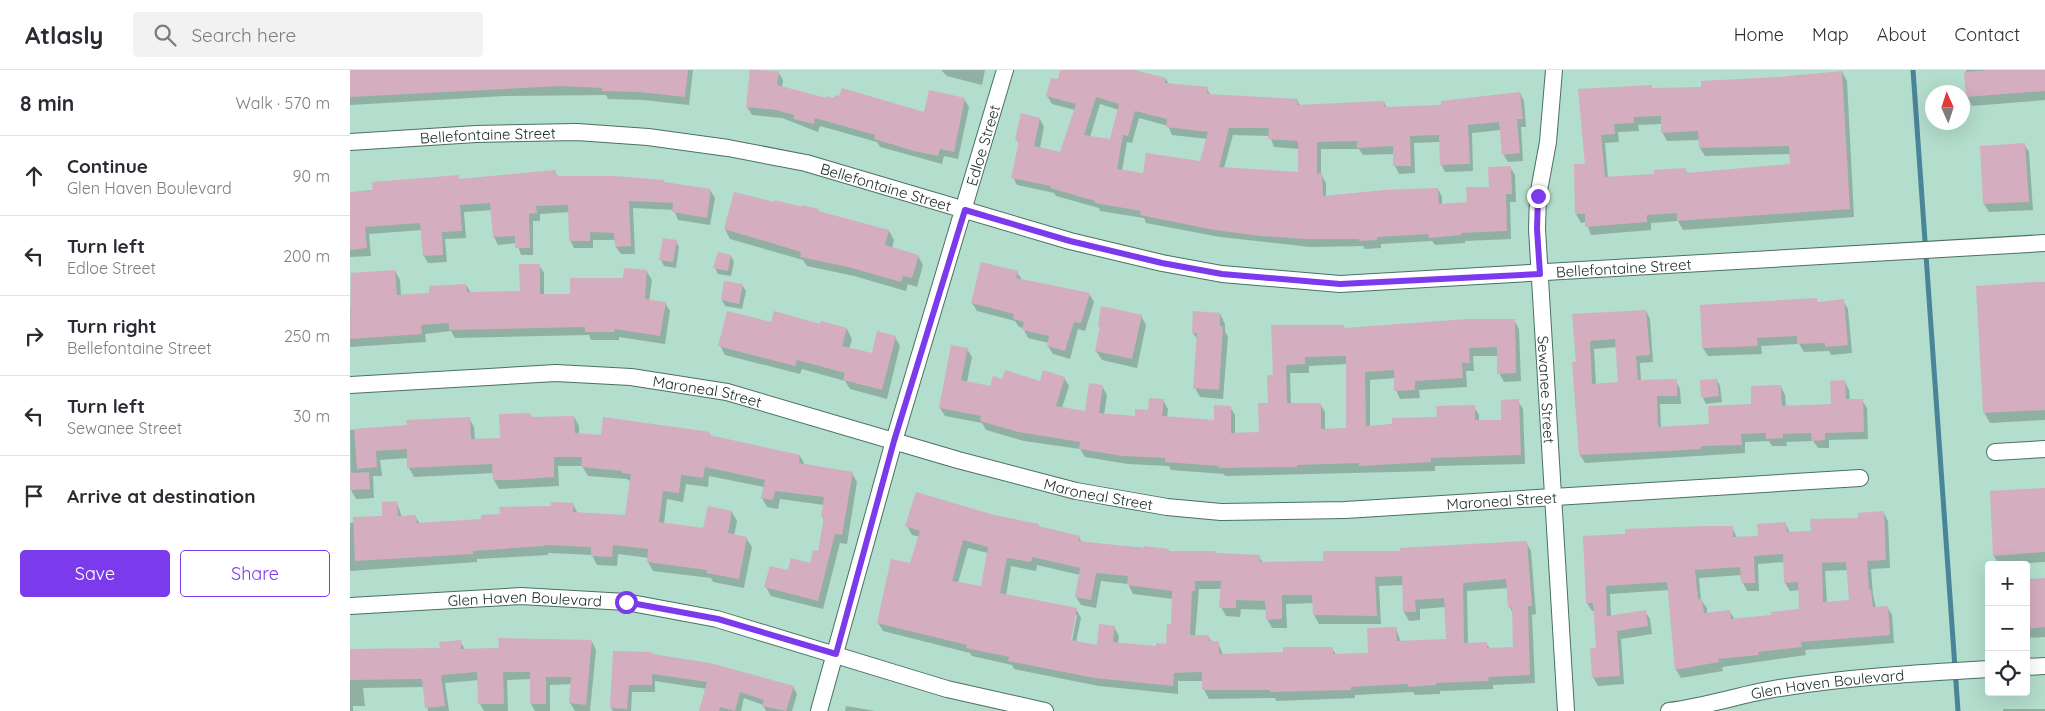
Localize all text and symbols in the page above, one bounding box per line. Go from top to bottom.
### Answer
search box [133,12,483,57]
text: Atlasly [25,20,103,50]
icon: search [151,21,179,49]
text: Search here [191,23,296,47]
text: Home [1734,23,1784,46]
text: Map [1812,23,1849,46]
text: About [1877,23,1927,46]
text: Contact [1955,23,2020,46]
north arrow [1925,85,1970,130]
text: 8 min [20,90,74,116]
text: Walk · 570 m [235,93,330,113]
street label: Edloe Street [961,102,1004,188]
street label: Bellefontaine Street [419,123,556,147]
text: Continue [67,154,148,178]
street label: Bellefontaine Street [818,158,954,215]
icon: ahead [20,162,48,190]
text: 90 m [293,166,330,186]
text: Glen Haven Boulevard [67,178,232,198]
route end [1527,185,1550,208]
text: Turn left [67,234,145,258]
icon: left [20,242,48,270]
text: 200 m [283,246,330,266]
street label: Bellefontaine Street [1555,254,1692,281]
text: Edloe Street [67,258,156,278]
text: Turn right [67,314,156,338]
icon: right [20,322,48,350]
text: 250 m [284,326,330,346]
street label: Sewanee Street [1534,335,1559,444]
text: Bellefontaine Street [67,338,212,358]
street label: Maroneal Street [651,371,764,411]
text: Turn left [67,394,145,418]
icon: left [20,402,48,430]
text: 30 m [293,406,330,426]
text: Sewanee Street [67,418,182,438]
street label: Maroneal Street [1042,473,1155,514]
icon: arrive [20,482,48,510]
text: Arrive at destination [67,484,256,508]
street label: Maroneal Street [1446,487,1558,513]
button: Save [20,550,170,597]
button: Share [180,550,330,597]
map controls [1985,561,2030,696]
button: + [1985,561,2030,606]
street label: Glen Haven Boulevard [447,586,602,610]
route start [615,591,638,614]
button: − [1985,606,2030,651]
button: locate [1985,651,2030,696]
street label: Glen Haven Boulevard [1749,665,1905,703]

